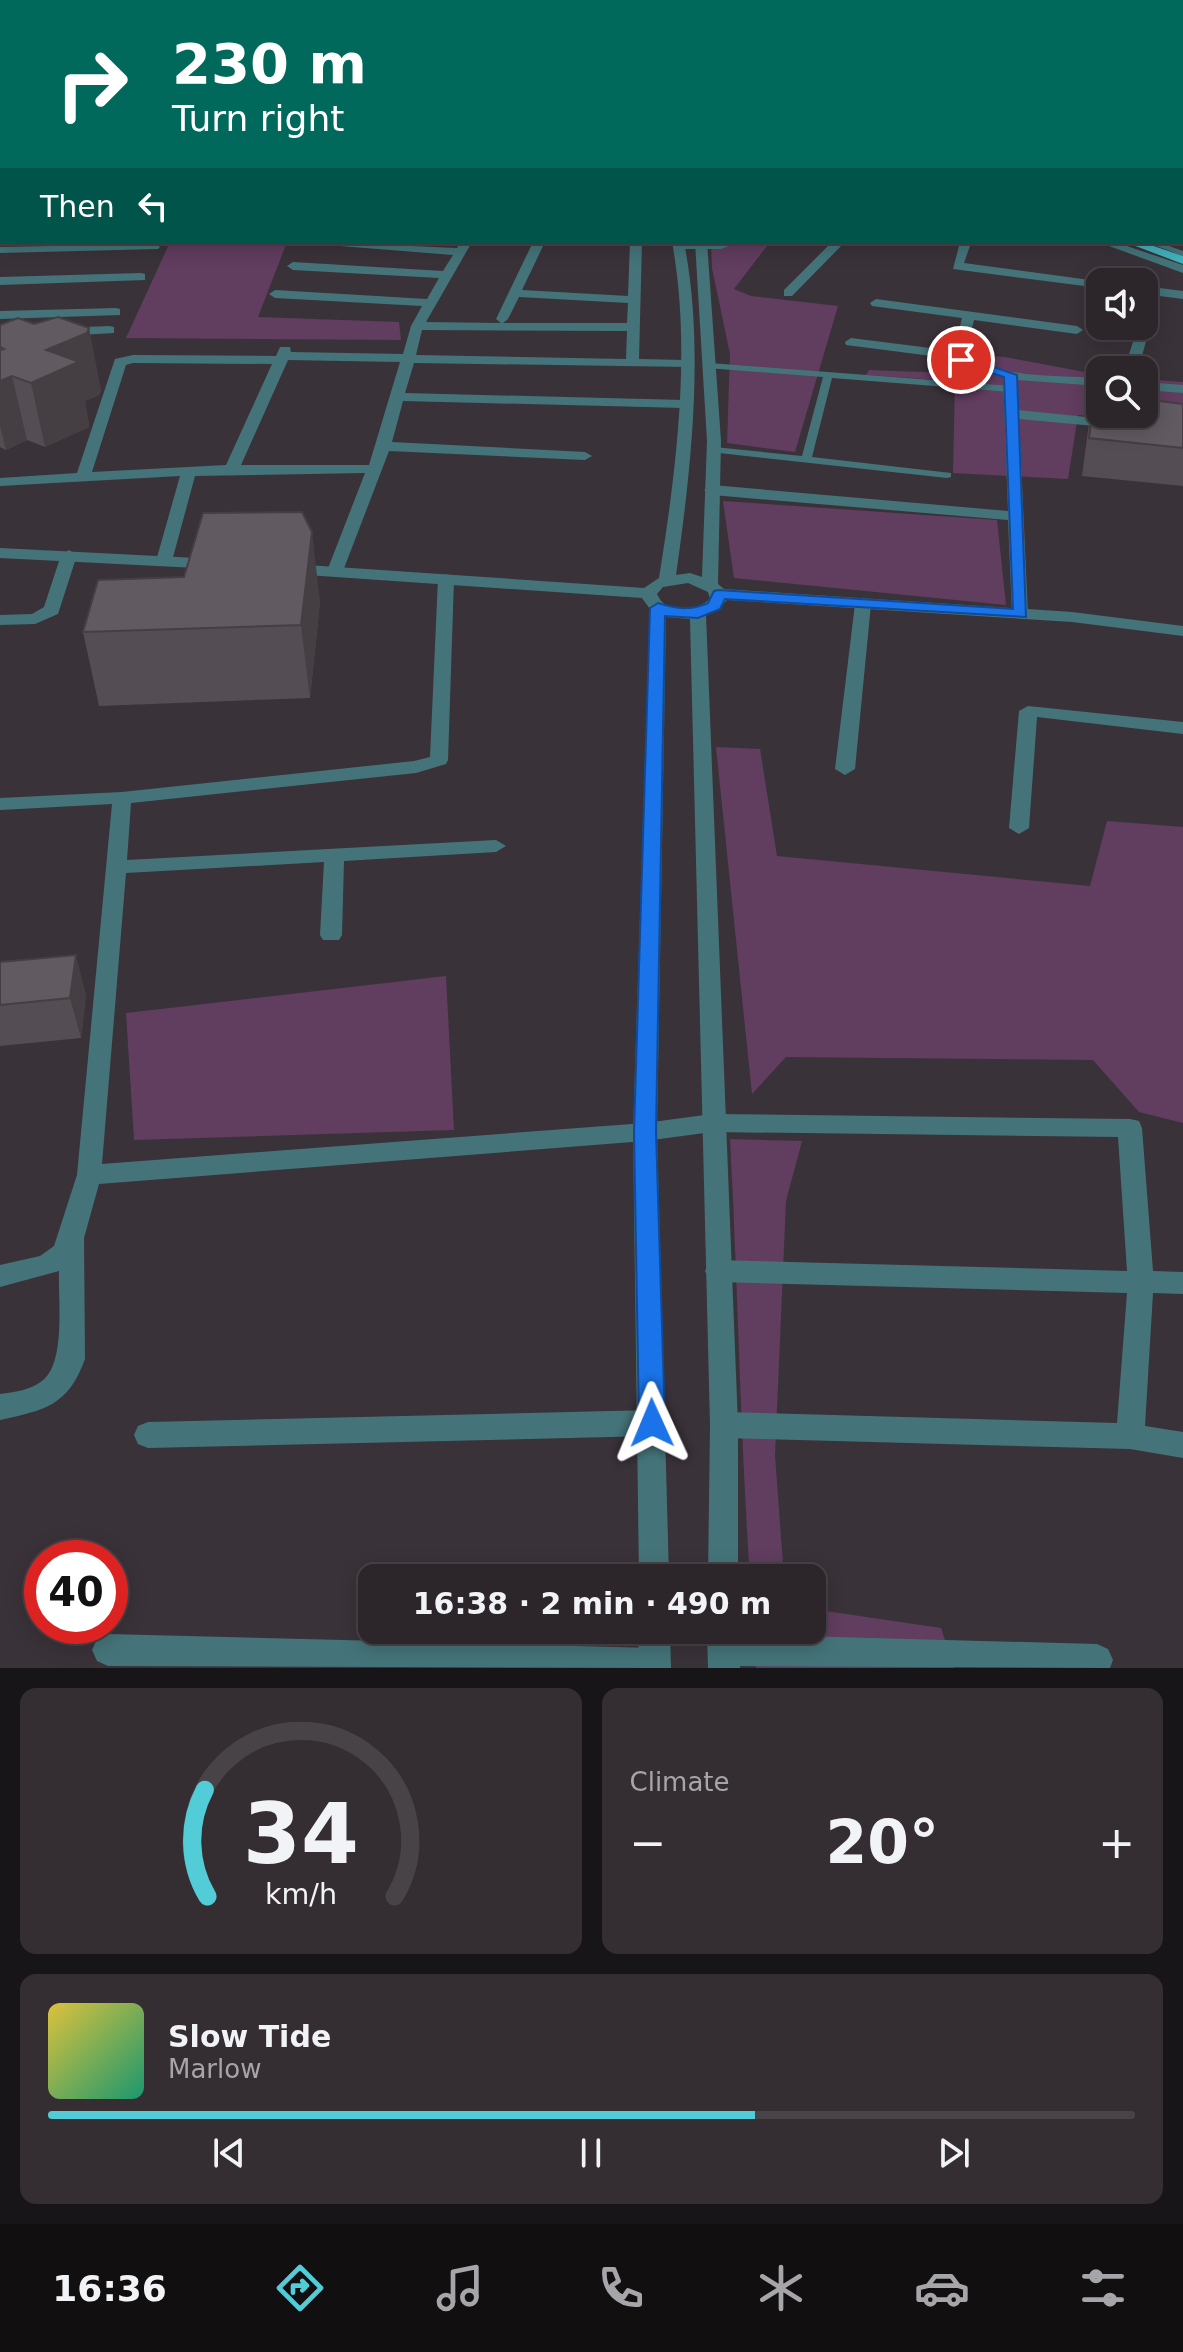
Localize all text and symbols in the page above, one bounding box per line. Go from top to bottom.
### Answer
text: 230 m [172,31,367,96]
icon: right [40,32,144,136]
text: Turn right [172,98,344,139]
icon: left [131,184,175,228]
text: Then [40,189,115,224]
map controls [1086,268,1158,428]
button: sound [1086,268,1158,340]
pin [927,326,995,394]
icon: arrive [939,338,983,382]
button: search [1086,356,1158,428]
position arrow [610,1381,694,1465]
speed limit sign: 40 [24,1540,128,1644]
text: 16:38 · 2 min · 490 m [413,1586,771,1621]
text: Climate [630,1767,730,1797]
text: 34 [243,1786,359,1883]
text: 20° [826,1807,939,1877]
text: − [630,1817,666,1868]
text: + [1098,1817,1135,1868]
text: km/h [265,1877,337,1911]
text: Slow Tide [168,2019,331,2054]
text: Marlow [168,2054,261,2084]
icon: previous [207,2131,251,2175]
icon: pause [569,2131,613,2175]
icon: next [932,2131,976,2175]
icon: directions [272,2260,328,2316]
icon: music [432,2260,488,2316]
icon: phone [593,2260,649,2316]
icon: climate [753,2260,809,2316]
icon: car [914,2260,970,2316]
icon: filters [1075,2260,1131,2316]
text: 16:36 [52,2268,167,2309]

